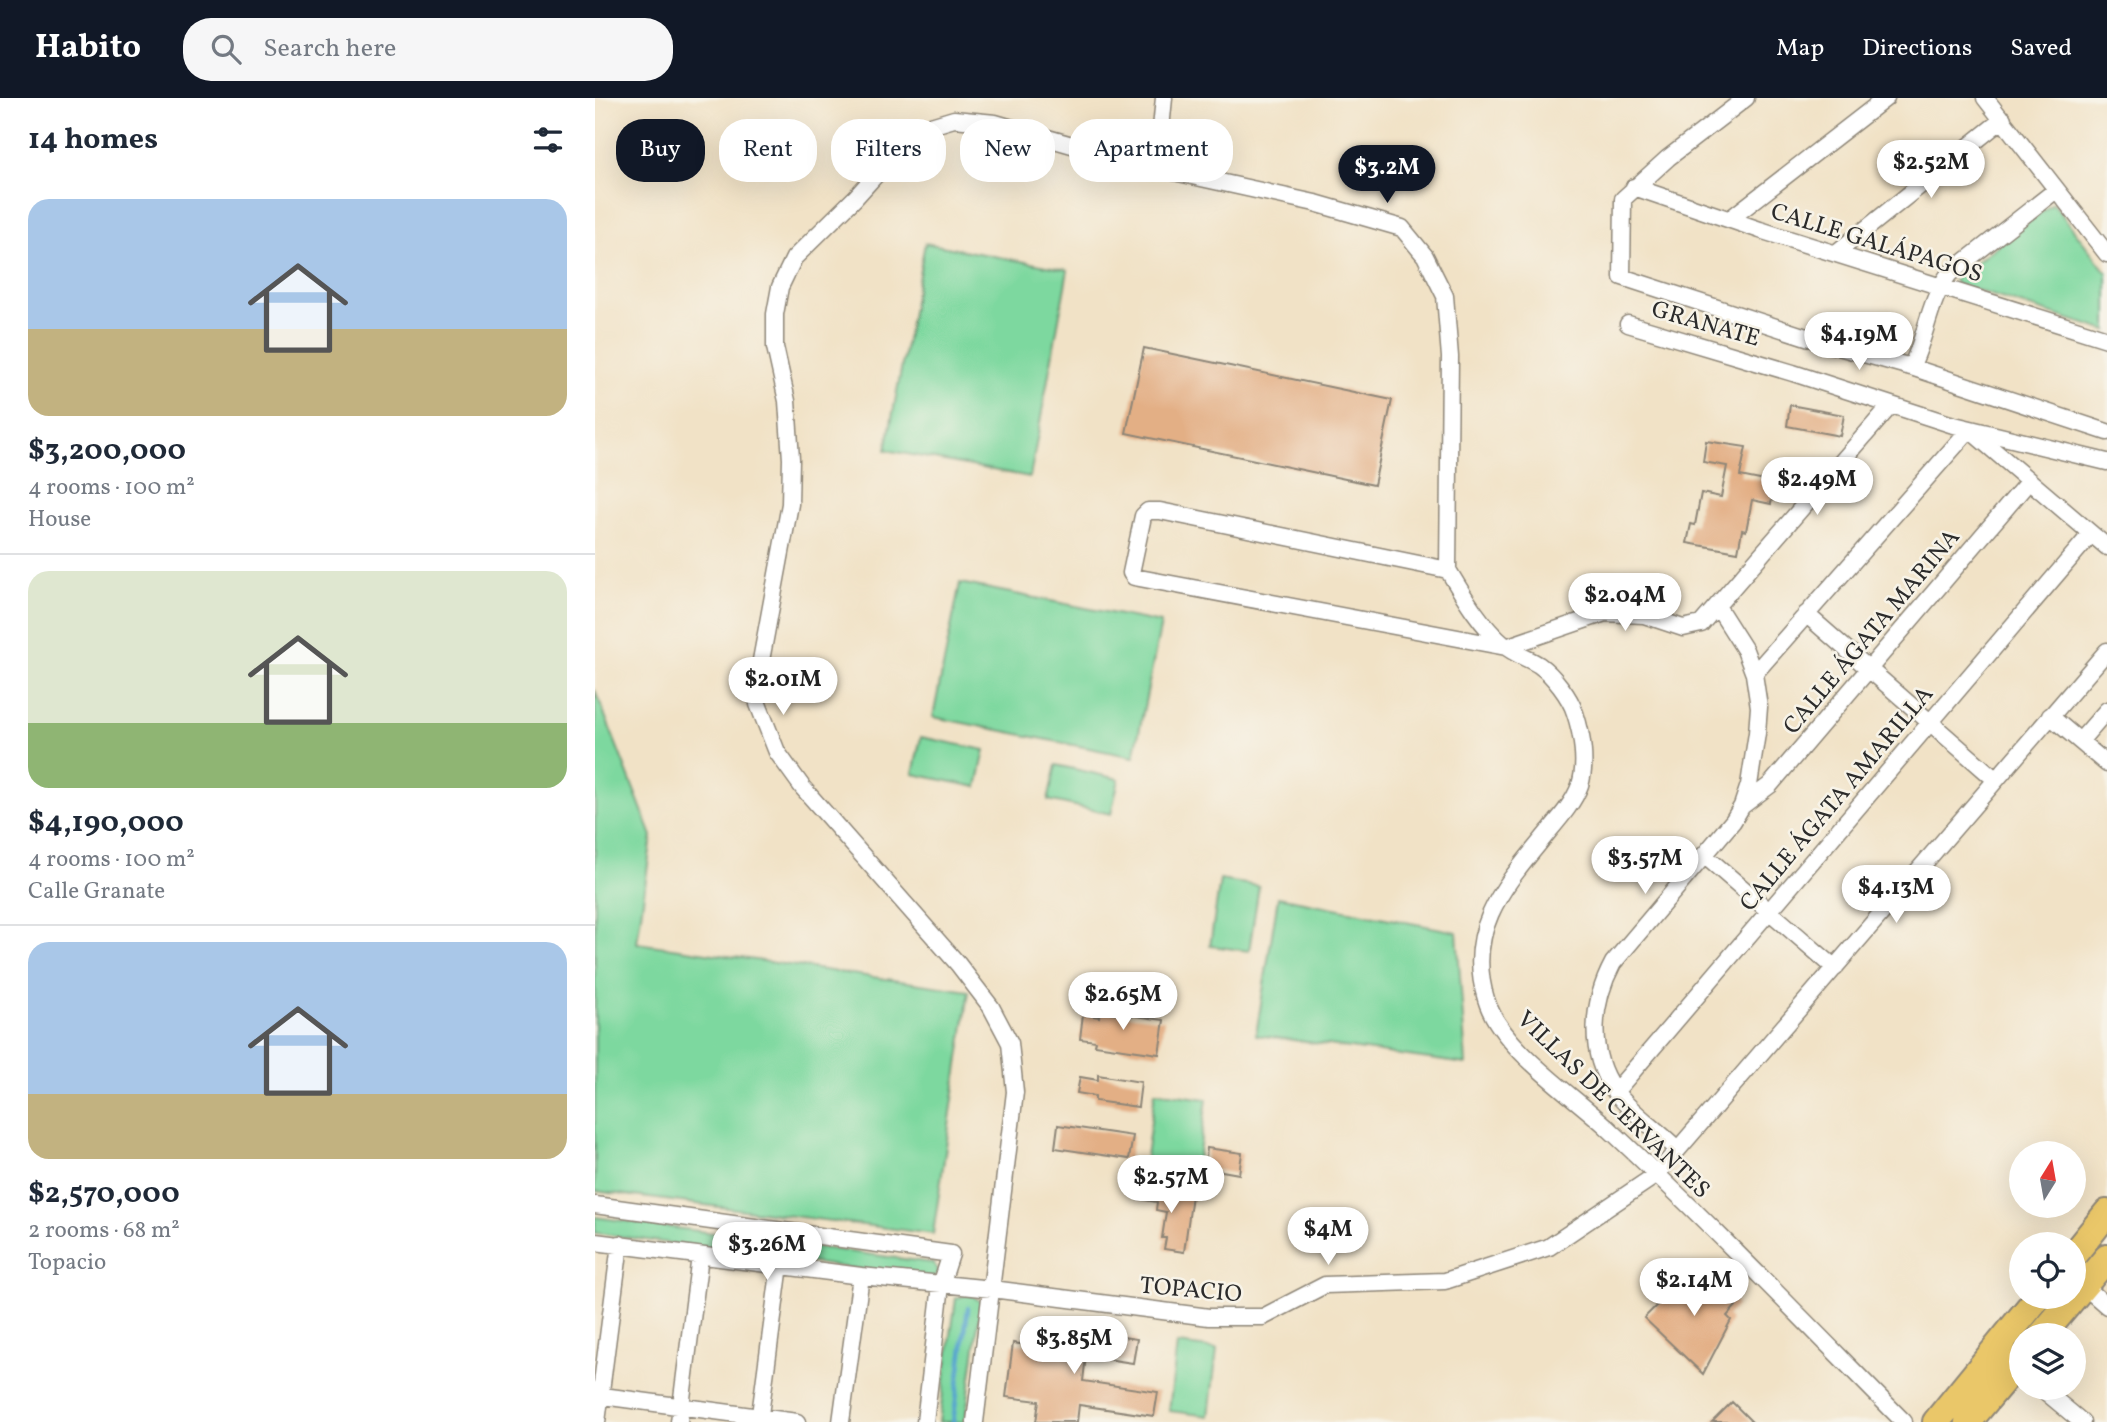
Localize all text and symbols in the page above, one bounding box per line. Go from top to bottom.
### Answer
search box [183,18,673,81]
text: Habito [35,26,141,72]
icon: search [207,30,245,68]
text: Search here [263,31,396,67]
text: Map [1776,32,1824,66]
text: Directions [1862,32,1972,66]
text: Saved [2010,32,2072,66]
text: 14 homes [28,119,158,161]
chip: Buy [616,119,705,182]
chip: Rent [719,119,817,182]
chip: Filters [831,119,946,182]
chip: New [960,119,1055,182]
chip: Apartment [1069,119,1233,182]
icon: filters [529,121,567,159]
pin: $2.52M [1874,140,1988,200]
pin: $3.2M [1338,146,1436,205]
text: $2.52M [1893,147,1969,179]
text: $3.2M [1354,152,1420,184]
street label: CALLE GALÁPAGOS [1766,196,1986,292]
icon: home [235,245,361,371]
street label: GRANATE [1647,293,1764,357]
pin: $4.19M [1802,313,1916,372]
text: $4.19M [1820,319,1898,351]
text: $3,200,000 [28,430,186,472]
pin: $2.49M [1760,458,1874,517]
text: $2.49M [1777,464,1857,496]
text: 4 rooms · 100 m² [28,472,195,504]
text: House [28,504,91,536]
street label: CALLE ÁGATA MARINA [1776,522,1969,742]
pin: $2.04M [1568,574,1682,633]
text: $2.04M [1584,580,1666,612]
icon: home [235,617,361,743]
pin: $2.01M [726,658,840,717]
text: $2.01M [745,664,821,696]
street label: CALLE ÁGATA AMARILLA [1733,679,1942,920]
text: $4,190,000 [28,802,184,844]
pin: $3.57M [1588,836,1702,896]
text: $3.57M [1607,843,1683,875]
text: 4 rooms · 100 m² [28,844,195,876]
pin: $4.13M [1839,866,1953,925]
text: $4.13M [1858,872,1934,904]
text: Calle Granate [28,876,165,908]
pin: $2.65M [1066,972,1180,1032]
text: $2.65M [1084,979,1162,1011]
icon: home [235,988,361,1114]
street label: VILLAS DE CERVANTES [1508,1004,1717,1207]
north arrow [2009,1141,2086,1218]
map controls [2009,1141,2086,1400]
pin: $2.57M [1114,1156,1228,1215]
text: $2.57M [1133,1162,1209,1194]
text: $2,570,000 [28,1173,180,1215]
pin: $4M [1294,1208,1362,1267]
text: $4M [1304,1214,1353,1246]
text: 2 rooms · 68 m² [28,1215,180,1247]
pin: $3.26M [710,1222,824,1282]
text: $3.26M [728,1229,806,1261]
button: locate [2009,1232,2086,1309]
text: Topacio [28,1247,106,1279]
pin: $2.14M [1637,1258,1751,1318]
text: $2.14M [1656,1265,1732,1297]
street label: TOPACIO [1138,1270,1243,1312]
pin: $3.85M [1017,1316,1131,1376]
text: $3.85M [1036,1323,1112,1355]
button: layers [2009,1323,2086,1400]

